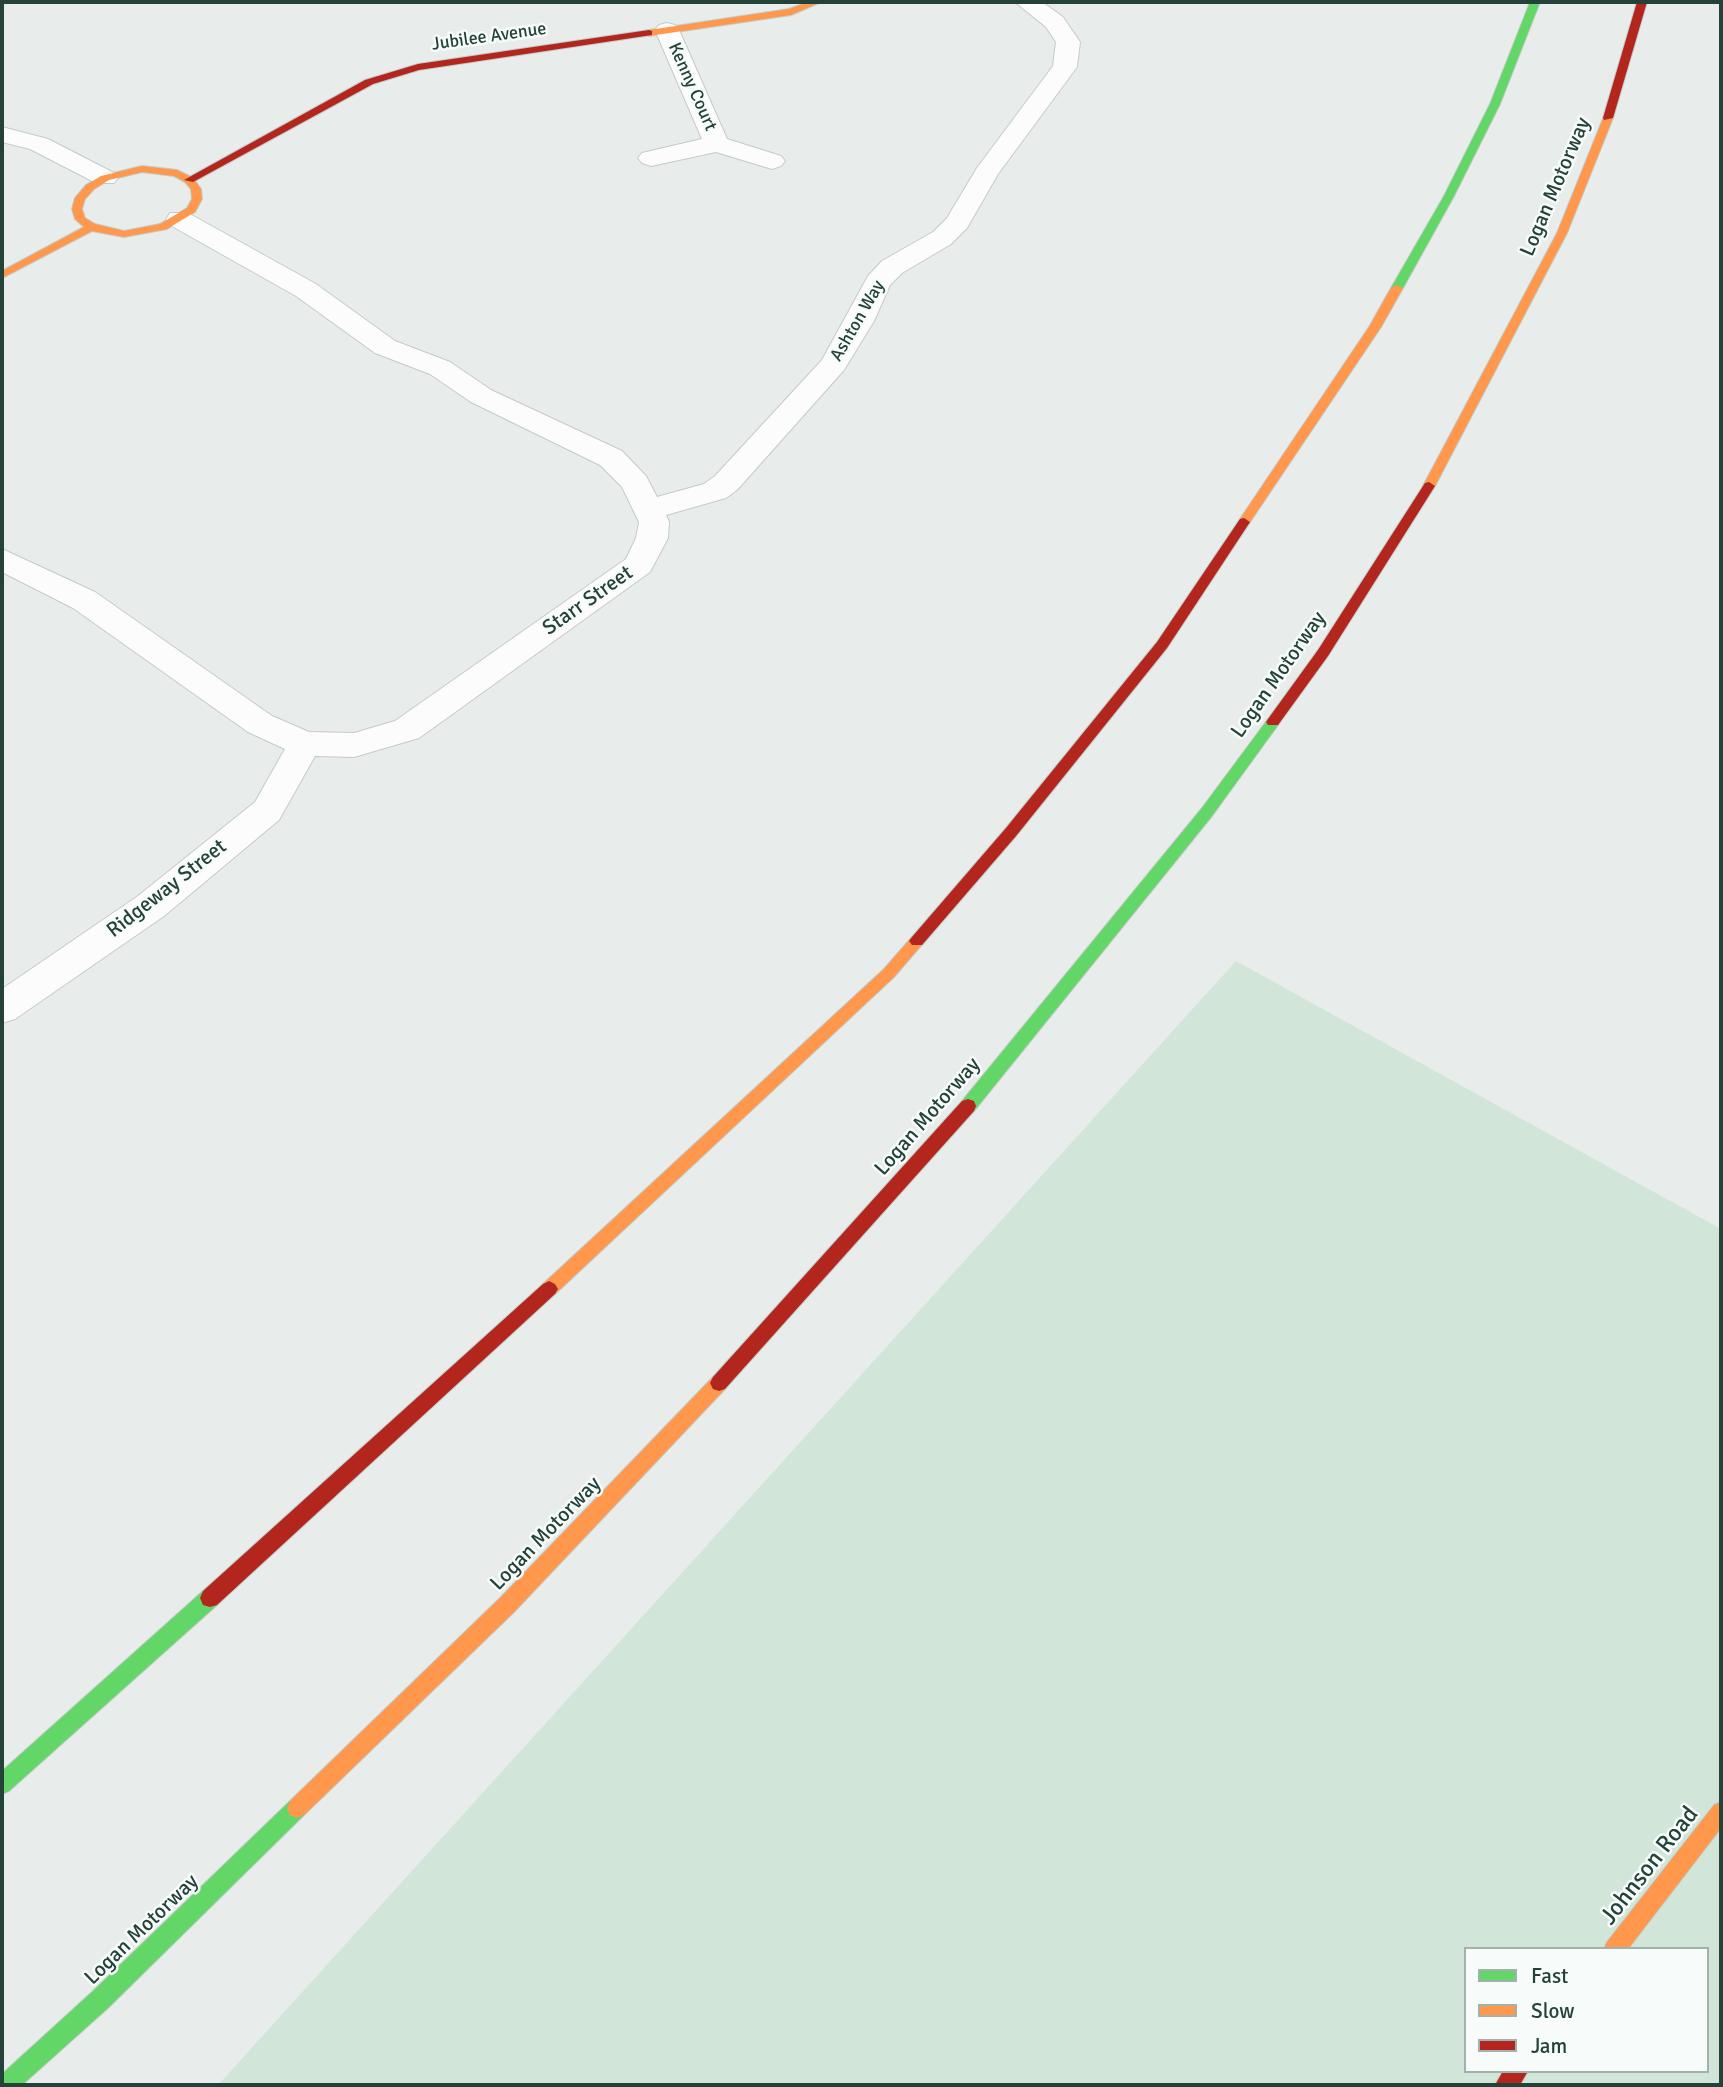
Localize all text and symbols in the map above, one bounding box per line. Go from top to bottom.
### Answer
street label: Jubilee Avenue [430,18,548,56]
street label: Kenny Court [663,39,721,135]
street label: Logan Motorway [1515,114,1597,260]
street label: Ashton Way [826,277,890,365]
street label: Starr Street [538,561,638,641]
street label: Logan Motorway [1226,607,1332,743]
street label: Ridgeway Street [102,834,232,944]
street label: Logan Motorway [870,1053,986,1181]
street label: Logan Motorway [485,1472,607,1596]
street label: Johnson Road [1595,1801,1705,1931]
street label: Logan Motorway [80,1869,204,1991]
legend [1464,1947,1709,2073]
text: Fast [1531,1963,1568,1989]
text: Slow [1531,1998,1575,2024]
text: Jam [1531,2033,1567,2059]

